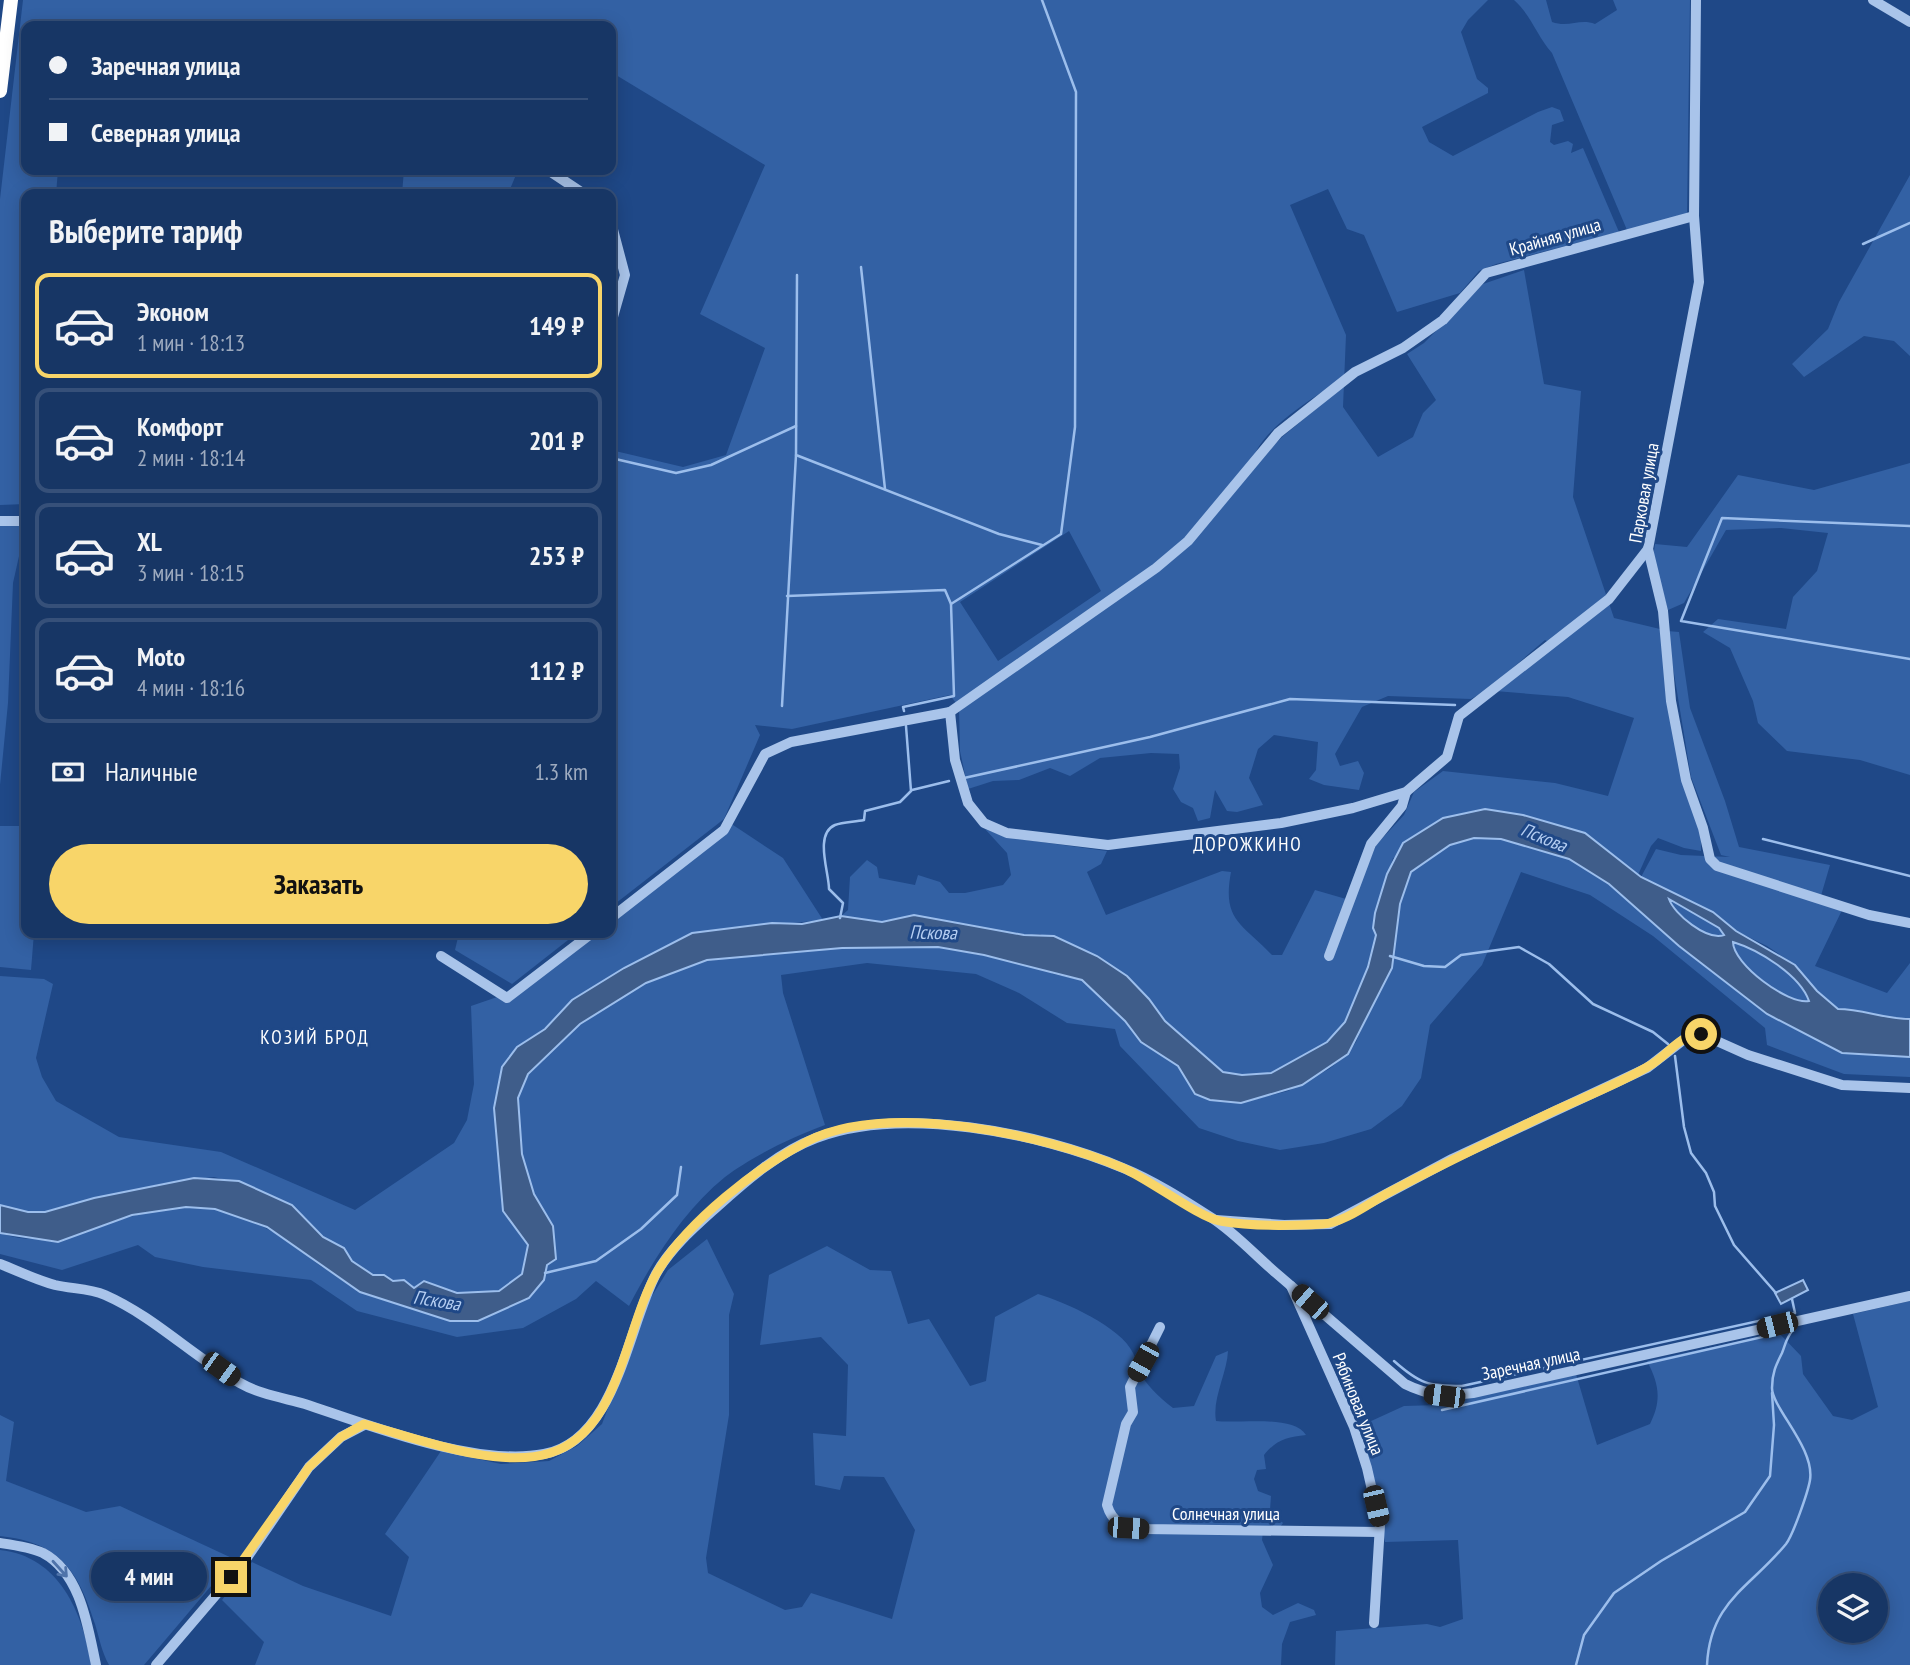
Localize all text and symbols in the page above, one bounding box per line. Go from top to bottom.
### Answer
text: Заречная улица [91,49,240,82]
text: Северная улица [91,116,241,149]
text: Выберите тариф [49,210,243,252]
street label: Крайняя улица [1506,212,1603,261]
icon: car [53,294,116,357]
text: Эконом [137,295,209,328]
text: 149 ₽ [529,309,584,342]
text: 1 мин · 18:13 [137,328,245,357]
icon: car [53,409,116,472]
text: Комфорт [137,410,223,443]
text: 201 ₽ [529,424,584,457]
street label: Парковая улица [1623,441,1664,545]
text: 2 мин · 18:14 [137,443,245,472]
icon: car [53,524,116,587]
text: XL [137,525,162,558]
text: 253 ₽ [529,539,584,572]
text: 3 мин · 18:15 [137,558,245,587]
icon: car [53,639,116,702]
text: Moto [137,640,185,673]
text: 112 ₽ [529,654,584,687]
text: 4 мин · 18:16 [137,673,245,702]
icon: cash [49,753,87,791]
text: Наличные [105,755,198,788]
text: 1.3 km [534,757,588,786]
water label: Пскова [1518,817,1572,858]
district label: ДОРОЖКИНО [1193,832,1303,856]
button: Заказать [49,844,588,924]
water label: Пскова [909,920,958,944]
route start [1685,1018,1717,1050]
district label: КОЗИЙ БРОД [260,1025,370,1049]
car [1288,1280,1333,1324]
water label: Пскова [412,1284,464,1316]
car [1755,1310,1800,1340]
car [1124,1339,1163,1385]
street label: Заречная улица [1480,1342,1582,1385]
car [198,1348,245,1390]
street label: Рябиновая улица [1327,1349,1389,1458]
car [1422,1383,1467,1409]
car [1362,1483,1391,1529]
street label: Солнечная улица [1172,1502,1280,1525]
car [1107,1516,1150,1540]
callout: 4 мин [91,1552,206,1602]
one-way arrow [52,1560,69,1577]
route end [215,1561,247,1593]
text: 4 мин [124,1562,174,1591]
map controls [1818,1573,1888,1643]
button: layers [1818,1573,1888,1643]

